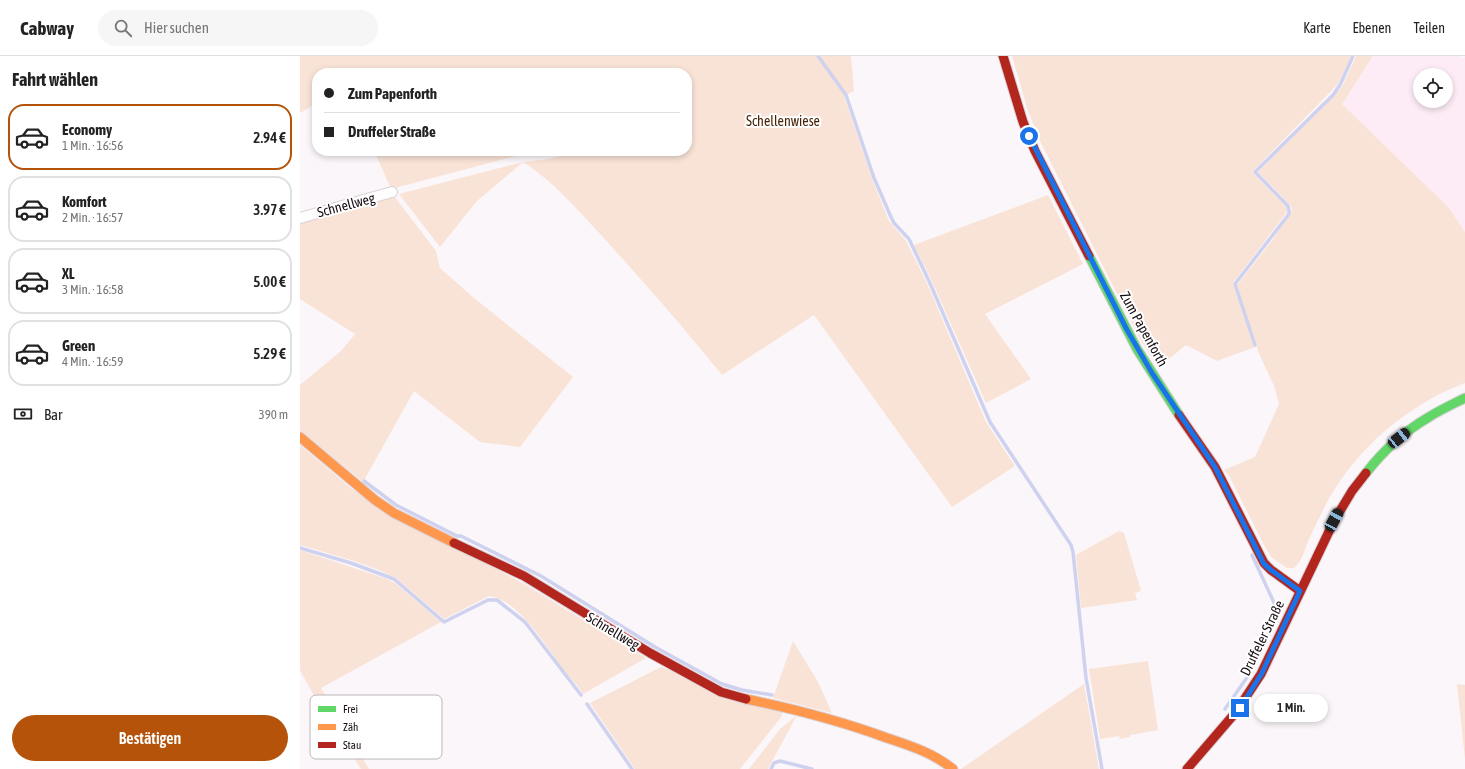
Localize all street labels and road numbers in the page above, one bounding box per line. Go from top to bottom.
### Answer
street label: Schnellweg [315,190,377,220]
street label: Zum Papenforth [1117,289,1171,369]
street label: Druffeler Straße [1237,598,1287,678]
street label: Schnellweg [584,609,642,653]

